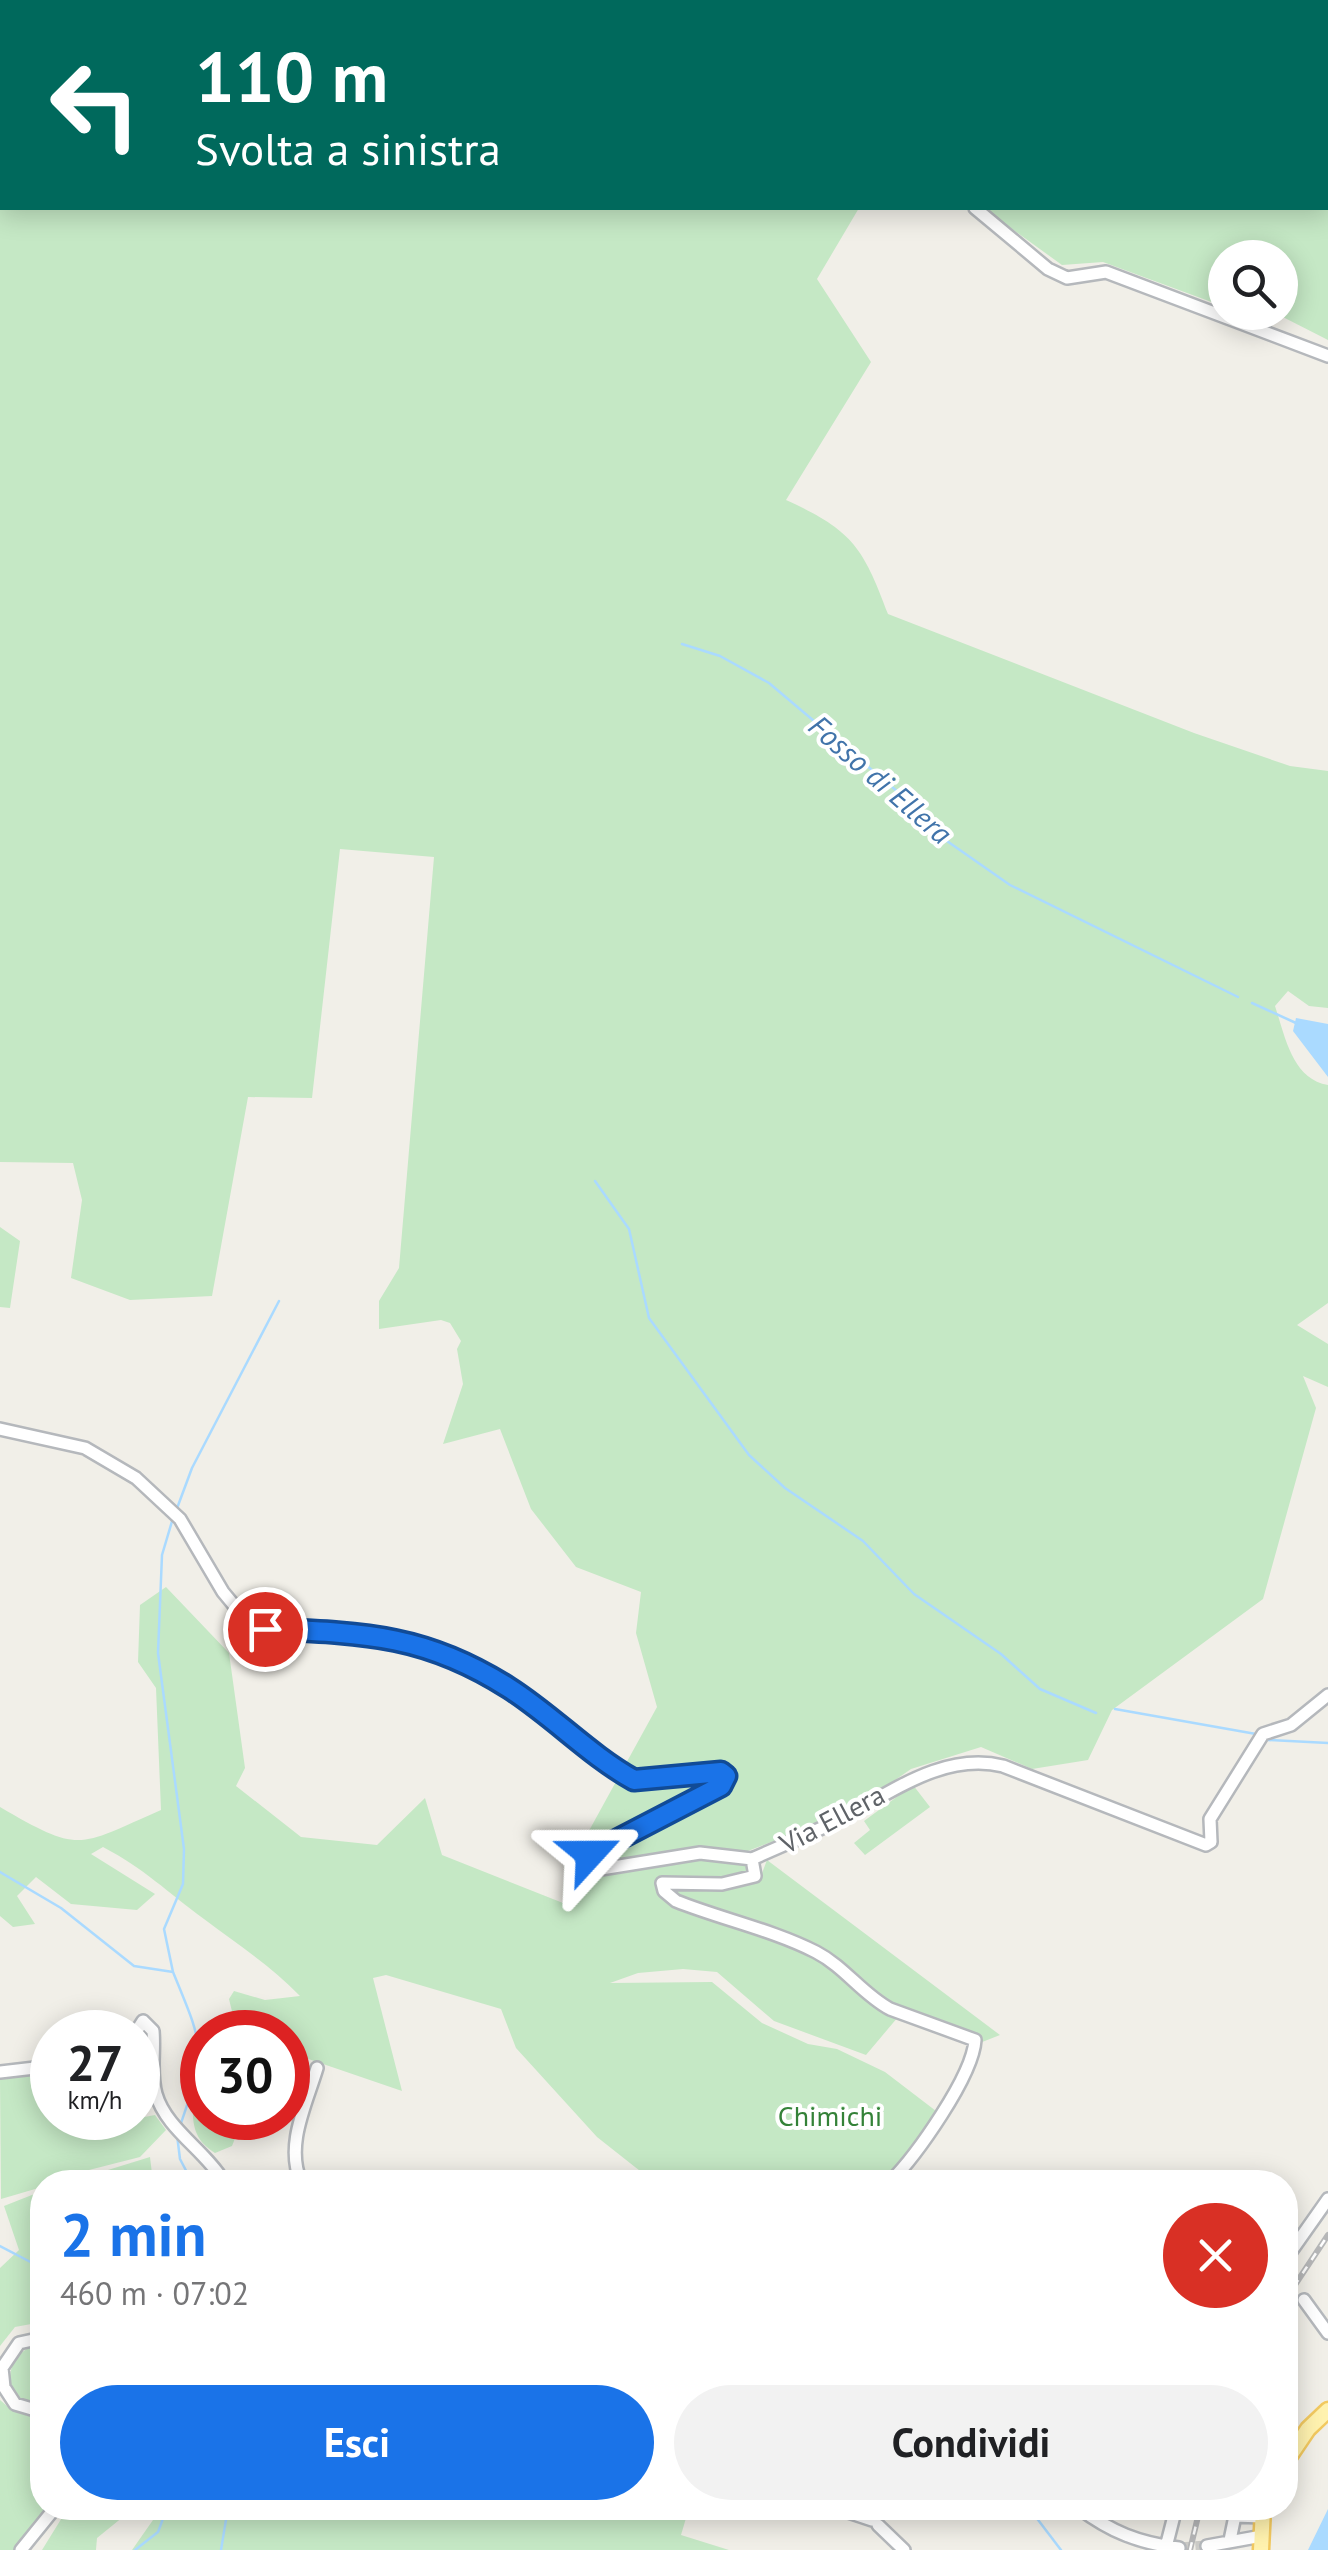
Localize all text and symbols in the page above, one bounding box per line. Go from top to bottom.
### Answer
text: 110 m [195,31,388,121]
icon: left [30,40,160,170]
text: Svolta a sinistra [195,119,501,177]
map controls [1208,240,1298,330]
button: search [1208,240,1298,330]
water label: Fosso di Ellera [801,706,961,852]
pin [223,1587,308,1672]
icon: arrive [238,1602,293,1657]
street label: Via Ellera [772,1776,891,1862]
position arrow [538,1802,642,1906]
speed limit sign: 30 [180,2010,310,2140]
text: 27 [67,2030,123,2095]
text: km/h [68,2084,122,2116]
park label: Chimichi [778,2097,882,2134]
text: 2 min [60,2195,206,2273]
button: close [1163,2203,1268,2308]
text: 460 m · 07:02 [60,2272,249,2314]
button: Esci [60,2385,654,2500]
button: Condividi [674,2385,1268,2500]

